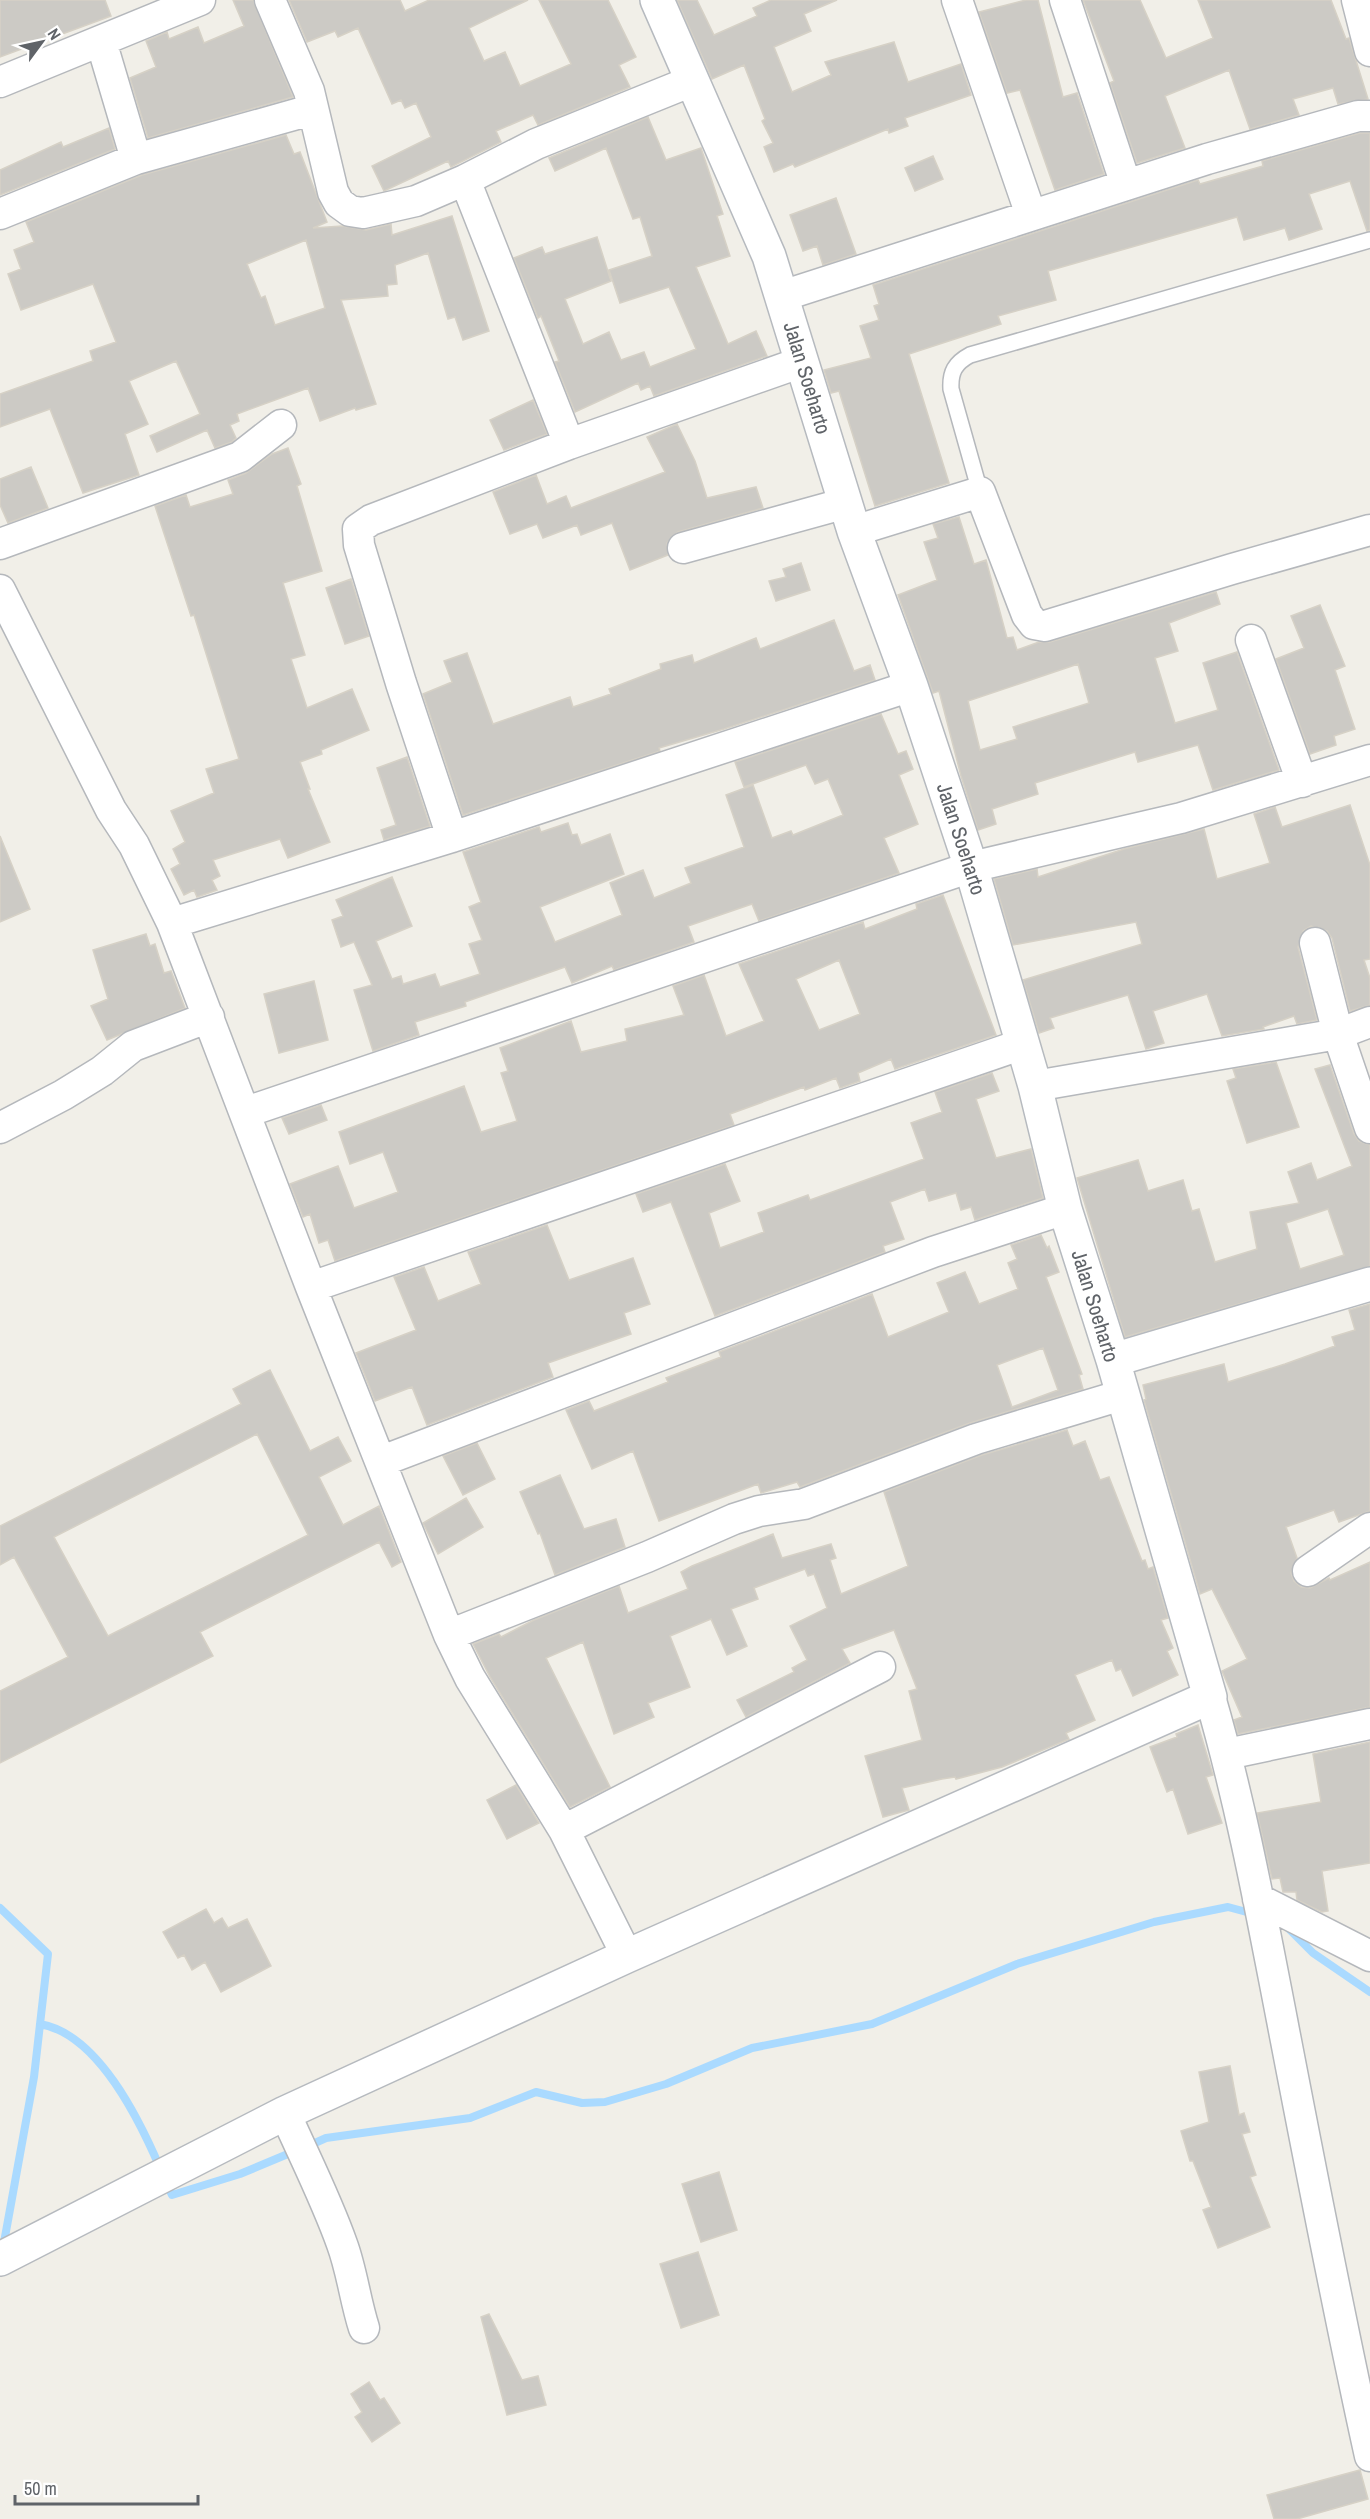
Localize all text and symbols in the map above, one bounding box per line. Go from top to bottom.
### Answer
north arrow [12,12,72,72]
text: N [43,24,66,44]
street label: Jalan Soeharto [777,318,838,437]
street label: Jalan Soeharto [930,779,993,898]
street label: Jalan Soeharto [1065,1246,1126,1365]
scale bar [15,2468,198,2506]
text: 50 m [24,2476,57,2501]

